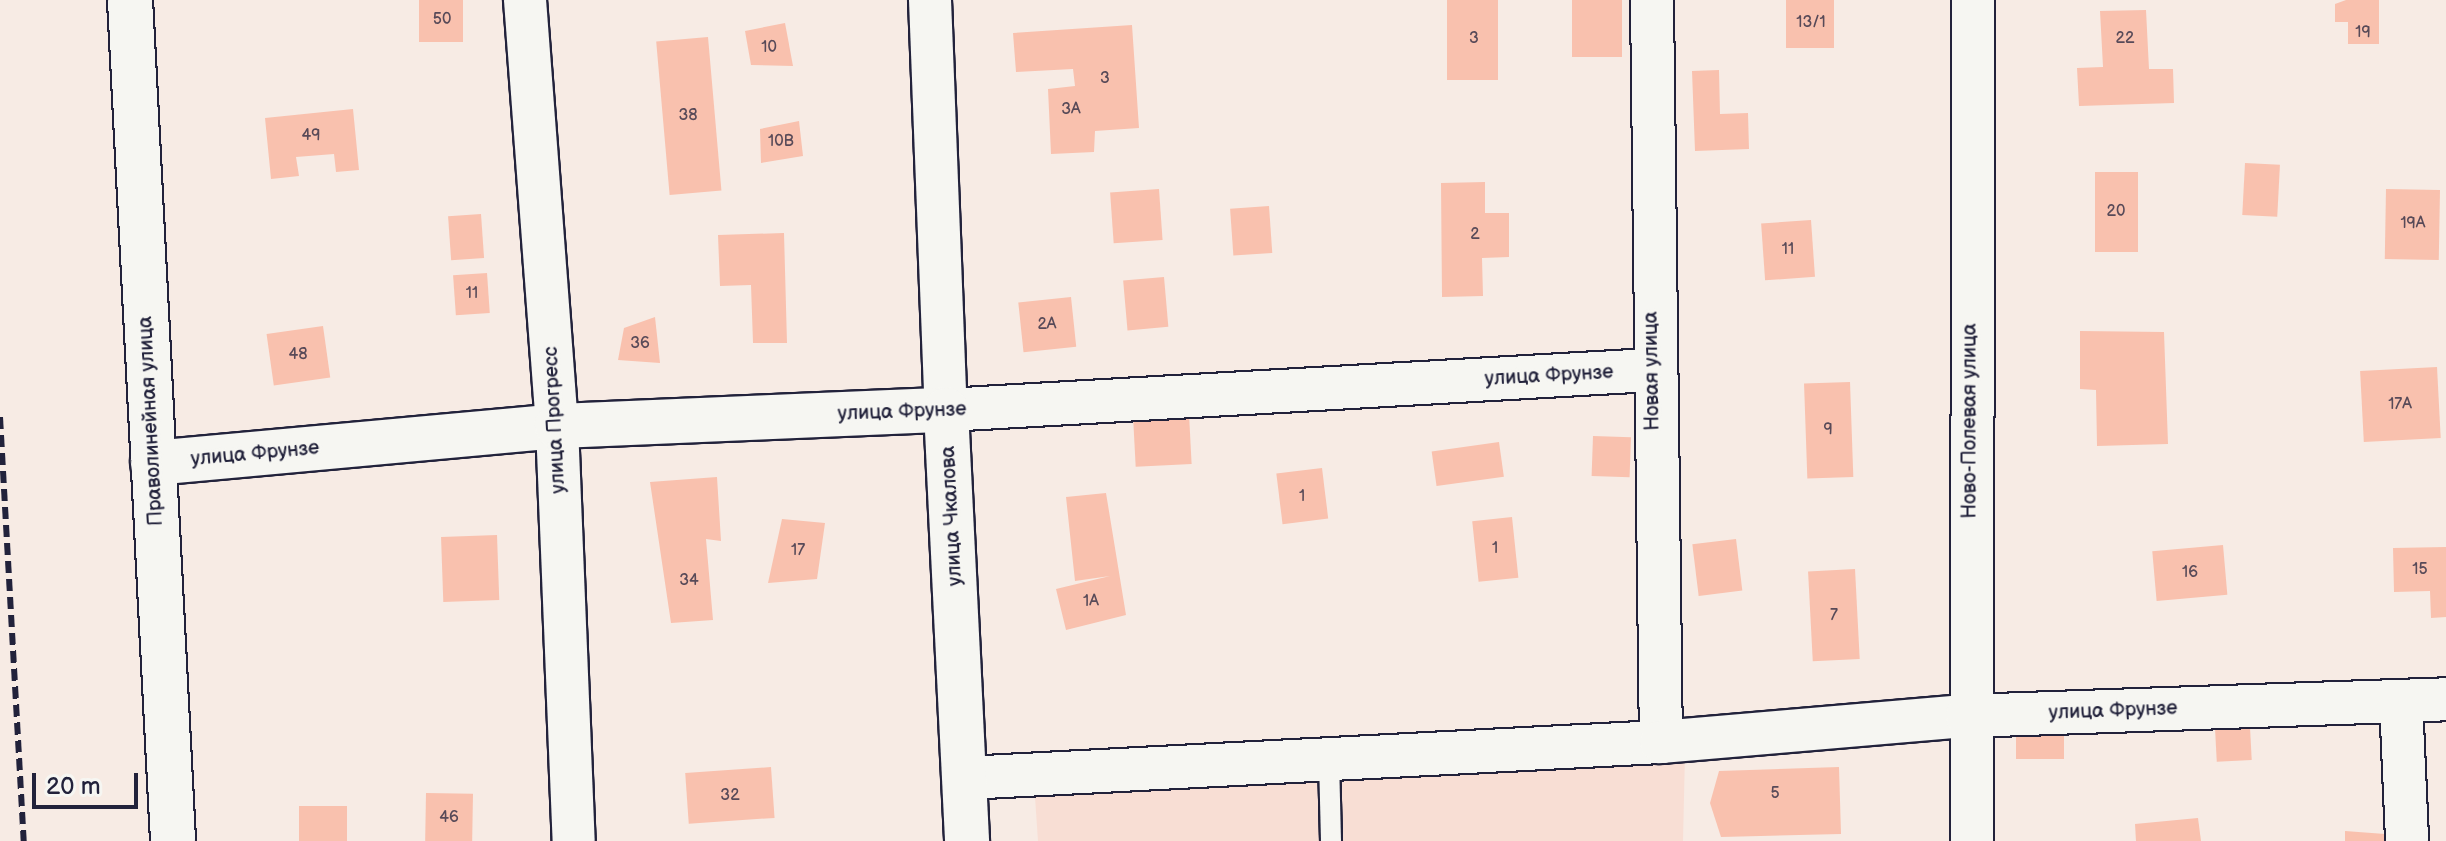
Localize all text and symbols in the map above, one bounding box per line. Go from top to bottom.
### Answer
house number: 50 [433,10,451,30]
house number: 13/1 [1796,13,1826,33]
house number: 19 [2355,23,2371,43]
house number: 3 [1469,29,1479,49]
house number: 22 [2116,29,2134,49]
house number: 10 [761,38,777,58]
house number: 3 [1100,69,1110,89]
house number: 3А [1061,100,1081,120]
house number: 38 [678,106,698,126]
house number: 49 [301,126,321,146]
house number: 10В [768,132,794,152]
house number: 20 [2107,202,2125,222]
house number: 19А [2400,214,2426,234]
house number: 2 [1470,225,1480,245]
house number: 11 [1782,240,1794,260]
house number: 11 [466,284,478,304]
street label: Новая улица [1639,311,1665,431]
street label: Праволинейная улица [134,315,168,527]
house number: 2А [1037,315,1057,335]
street label: Ново-Полевая улица [1958,323,1982,519]
house number: 36 [630,334,650,354]
house number: 48 [288,345,308,365]
street label: улица Прогресс [539,346,571,494]
street label: улица Фрунзе [1484,361,1614,391]
house number: 17А [2388,395,2412,415]
street label: улица Фрунзе [837,398,967,426]
house number: 9 [1823,420,1833,440]
street label: улица Фрунзе [190,436,320,472]
street label: улица Чкалова [936,445,968,587]
house number: 1 [1299,487,1305,507]
house number: 1 [1492,539,1498,559]
house number: 17 [791,541,805,561]
house number: 15 [2412,560,2428,580]
house number: 16 [2182,563,2198,583]
house number: 34 [679,571,699,591]
house number: 1А [1083,592,1099,612]
house number: 7 [1830,606,1838,626]
street label: улица Фрунзе [2048,697,2178,725]
scale bar [36,757,142,807]
text: 20 m [46,772,101,801]
house number: 5 [1770,784,1780,804]
house number: 32 [720,786,740,806]
house number: 46 [439,808,459,828]

